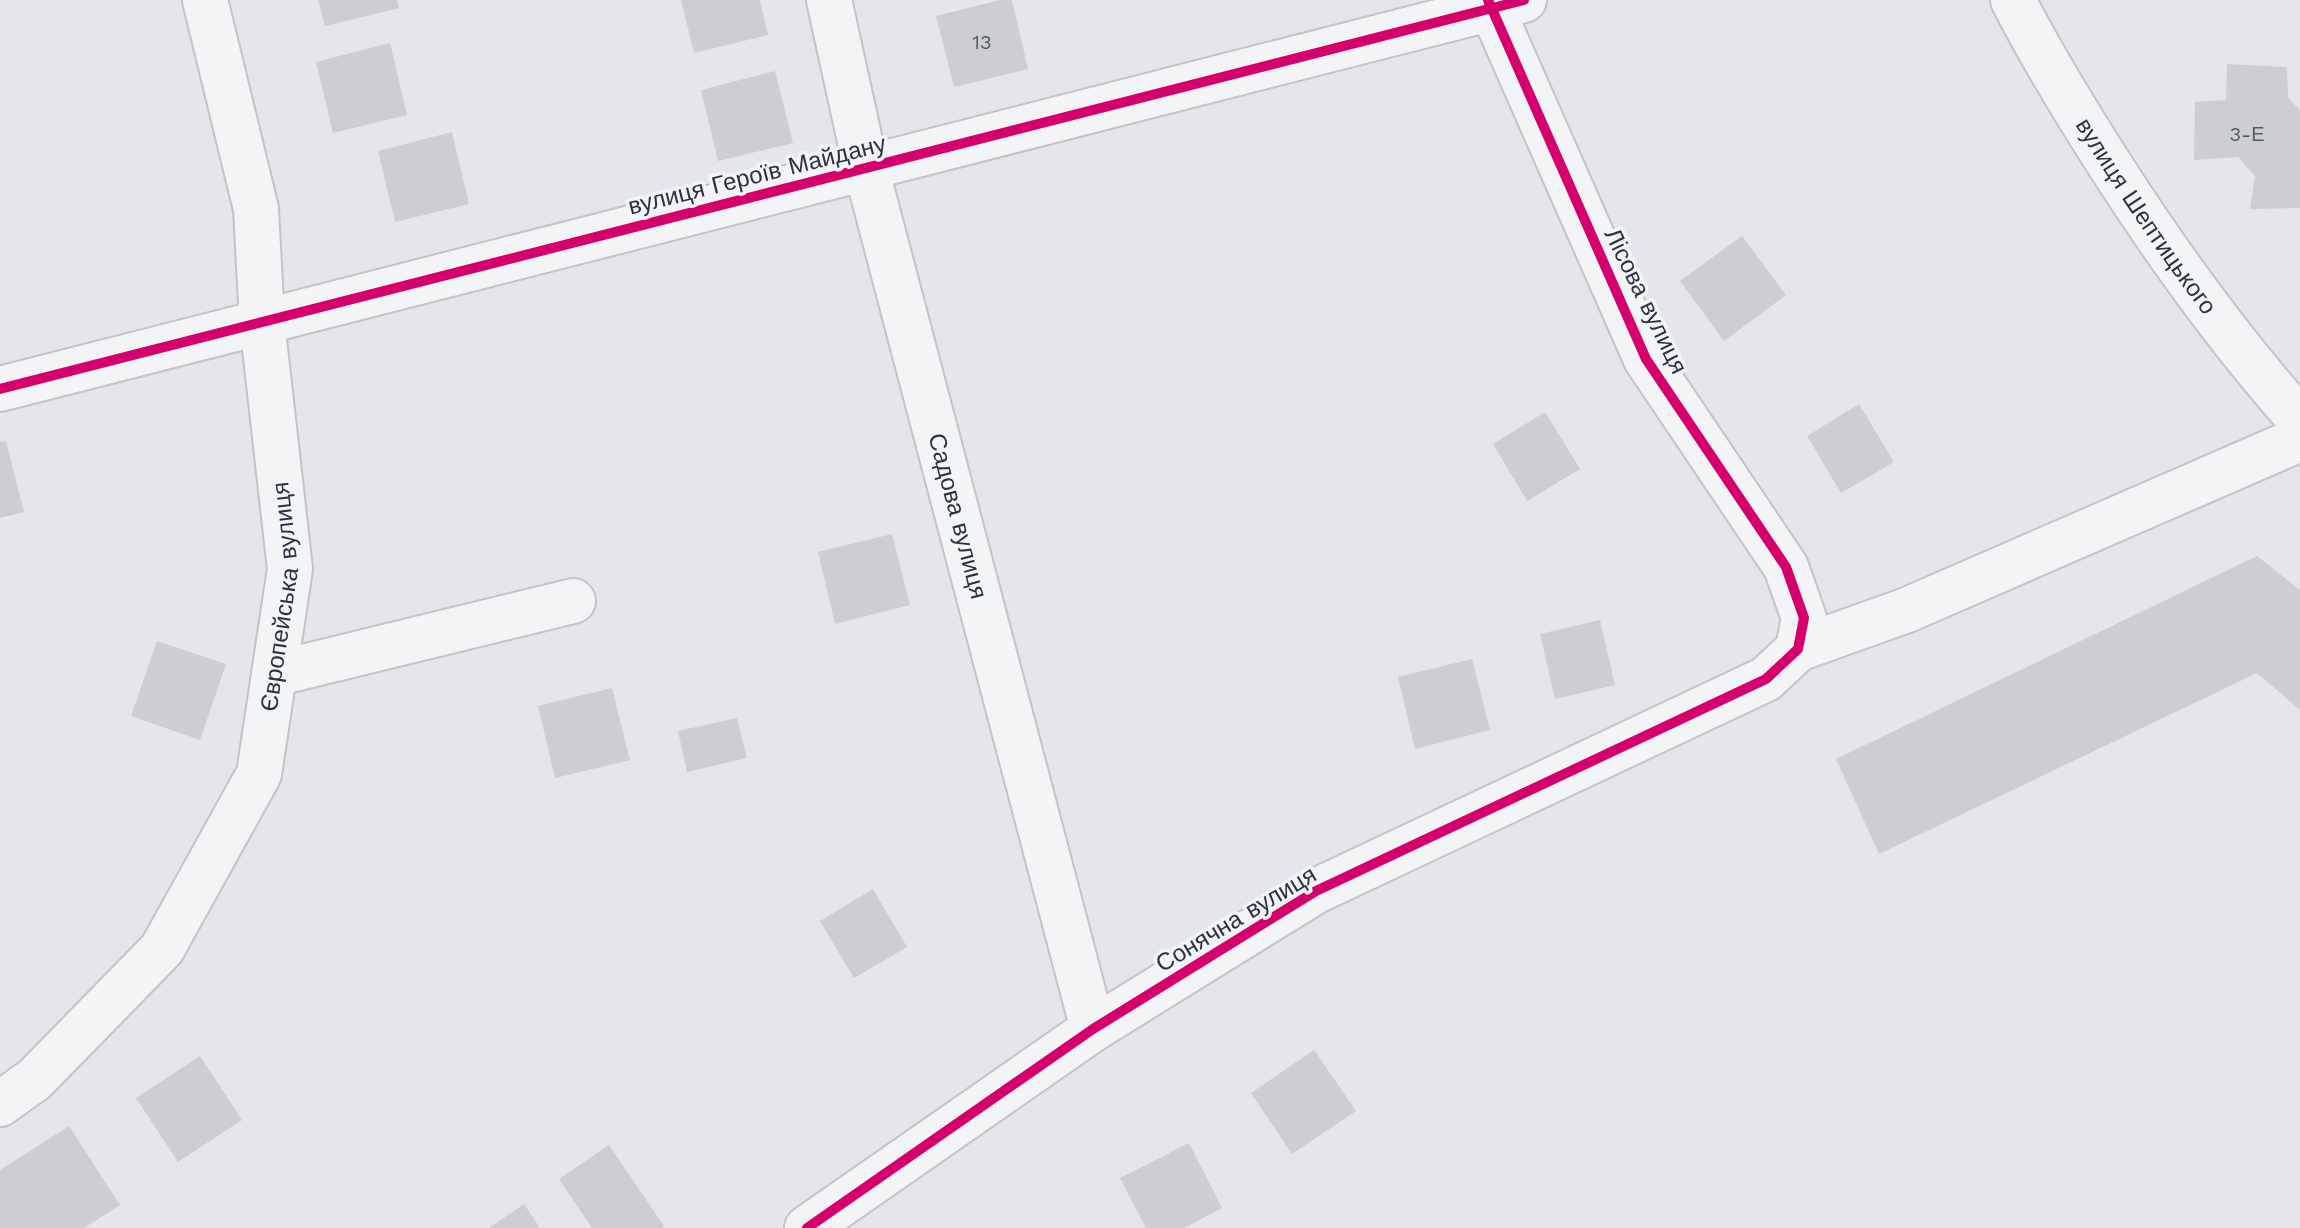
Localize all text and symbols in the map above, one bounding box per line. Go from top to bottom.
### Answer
house number: 13 [972,30,992,54]
street label: вулиця Шептицького [2070,113,2222,320]
house number: 3-Е [2229,122,2265,146]
street label: вулиця Героїв Майдану [625,129,889,221]
street label: Лісова вулиця [1599,224,1693,378]
street label: Садова вулиця [923,430,993,602]
street label: Європейська вулиця [255,480,304,713]
street label: Сонячна вулиця [1151,860,1321,978]

